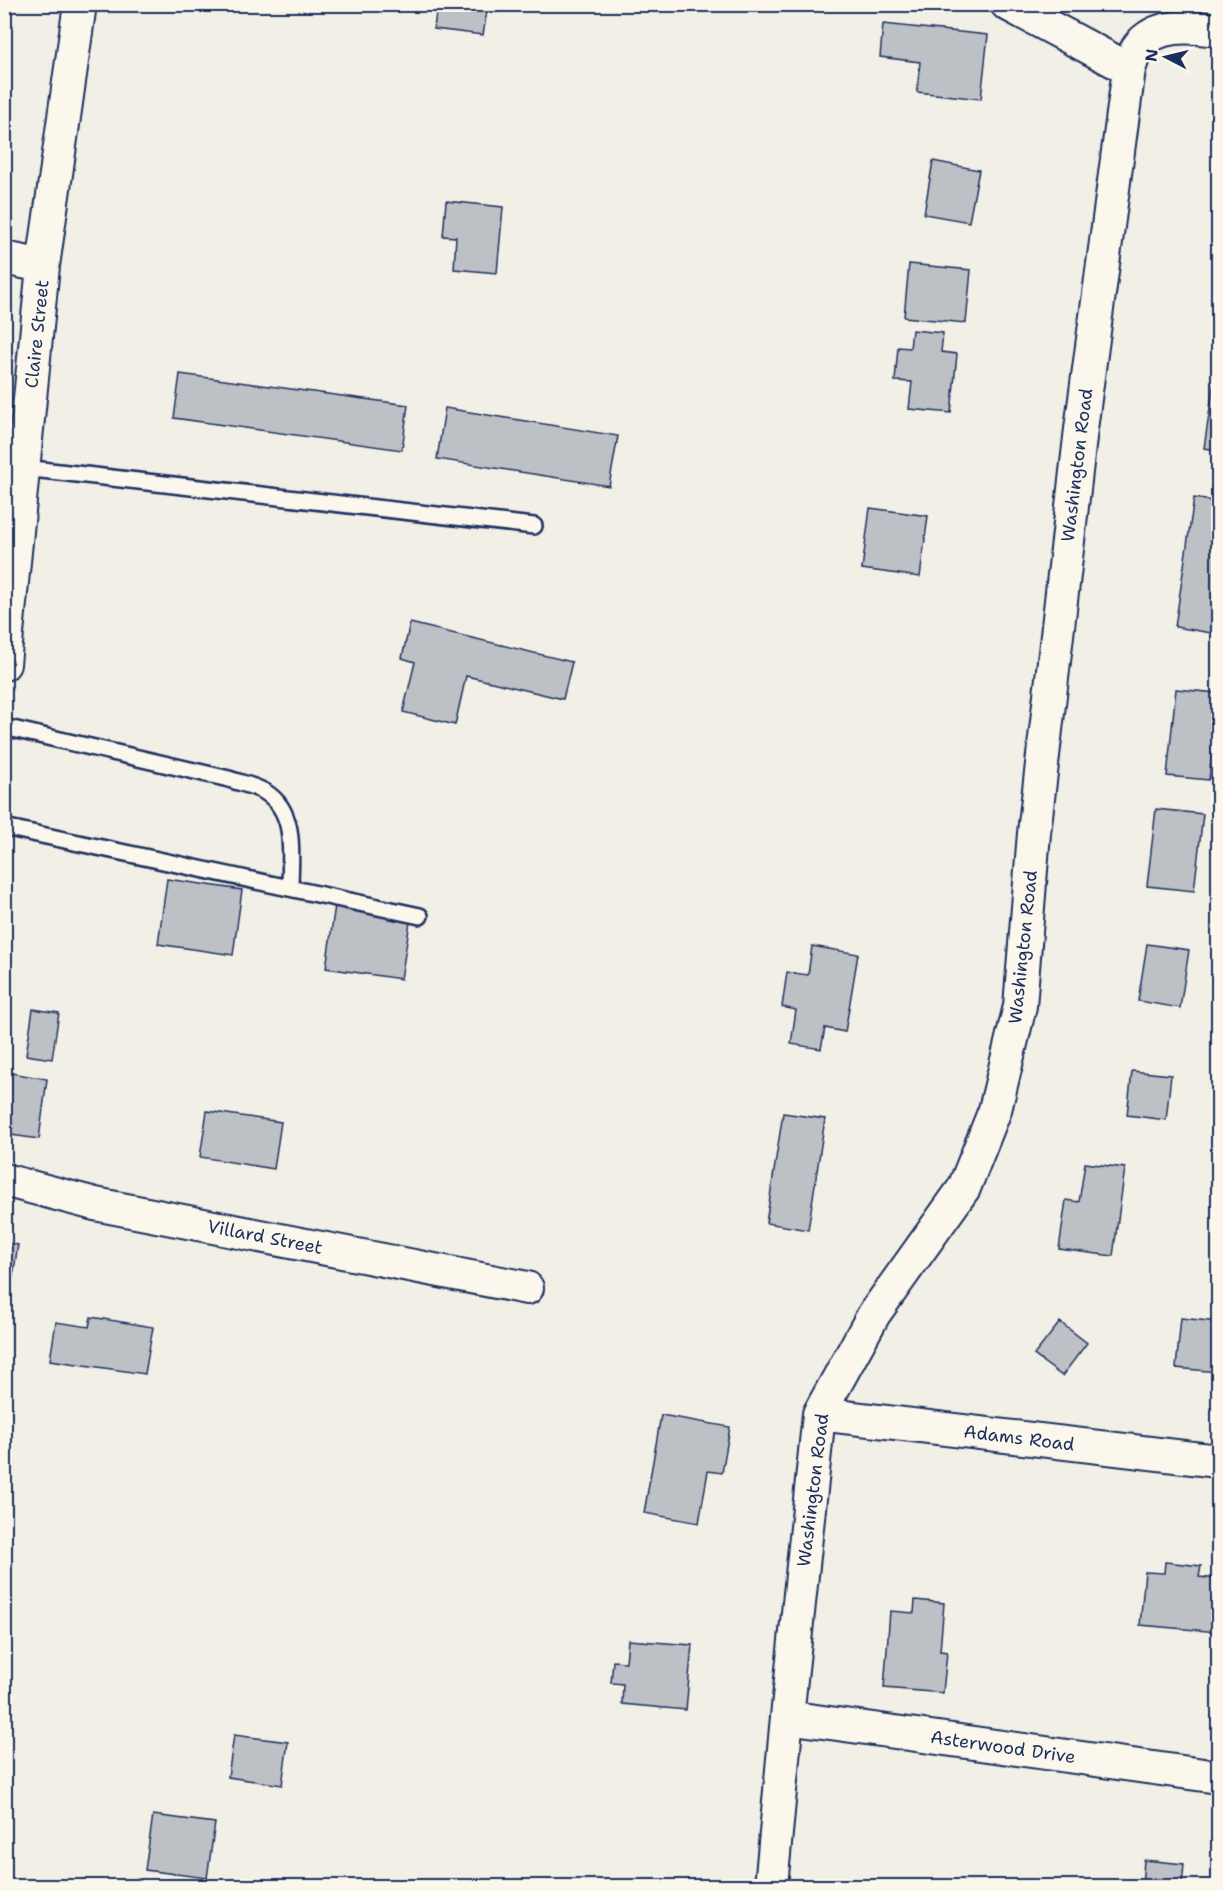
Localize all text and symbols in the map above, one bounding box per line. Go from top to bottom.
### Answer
north arrow [1136,27,1196,87]
text: N [1140,48,1163,63]
street label: Claire Street [19,278,55,389]
street label: Washington Road [1056,387,1098,543]
street label: Washington Road [1003,869,1043,1025]
street label: Villard Street [205,1214,325,1260]
street label: Washington Road [792,1412,834,1568]
street label: Adams Road [962,1419,1076,1457]
street label: Asterwood Drive [929,1725,1077,1769]

